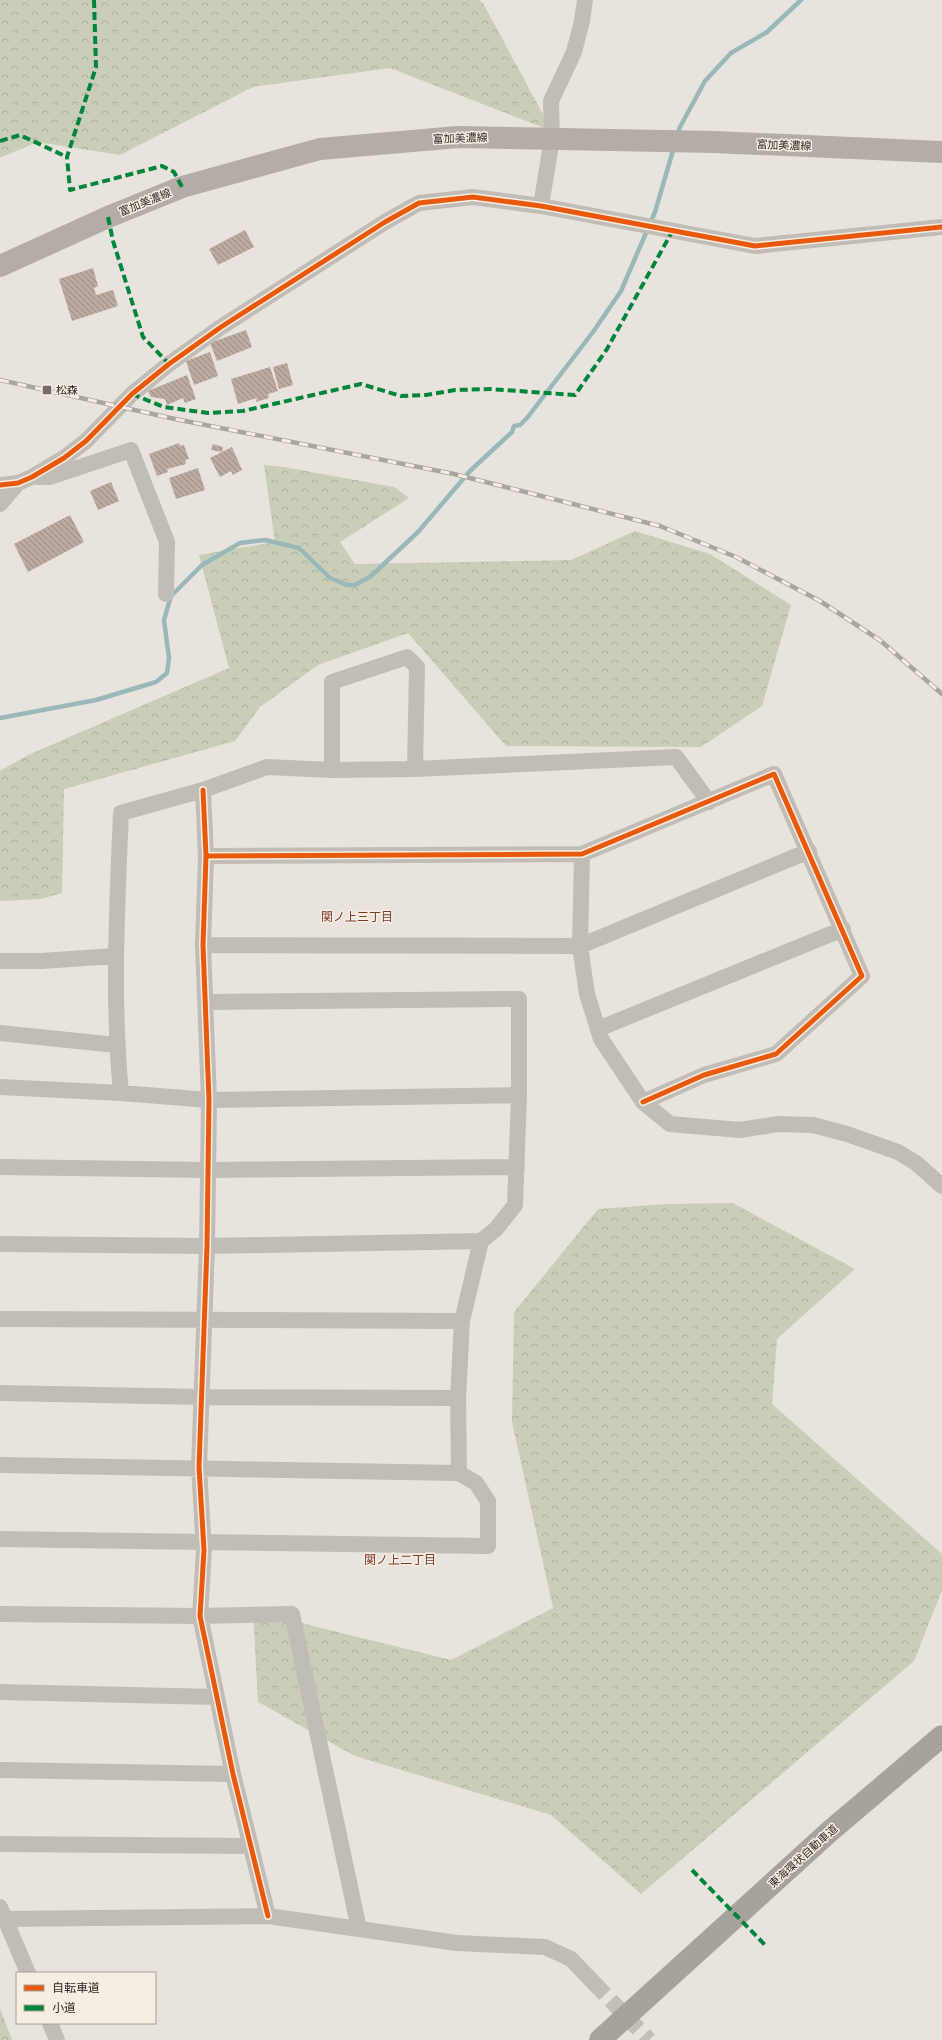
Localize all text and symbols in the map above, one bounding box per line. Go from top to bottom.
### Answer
street label: 富加美濃線 [432,131,488,146]
street label: 富加美濃線 [756,138,812,153]
street label: 富加美濃線 [117,186,173,219]
marker: 松森 [41,384,53,396]
place label: 松森 [56,384,78,397]
district label: 関ノ上三丁目 [321,910,393,924]
district label: 関ノ上二丁目 [364,1553,436,1567]
street label: 東海環状自動車道 [766,1822,840,1891]
legend [16,1972,156,2024]
text: 自転車道 [52,1981,100,1995]
text: 小道 [52,2001,76,2015]

